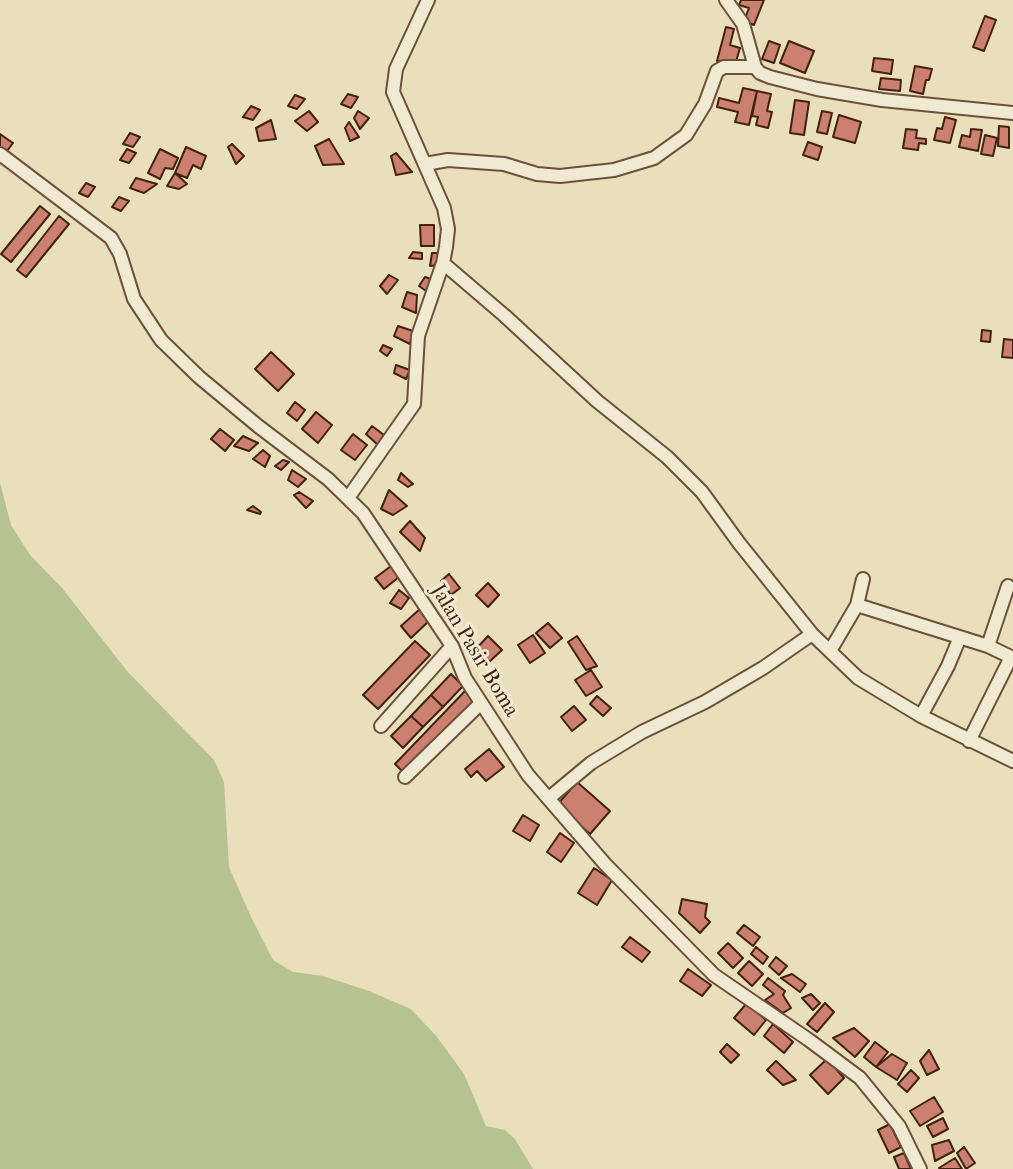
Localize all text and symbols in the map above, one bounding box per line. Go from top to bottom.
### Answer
street label: Jalan Pasir Boma [424,580,524,722]

